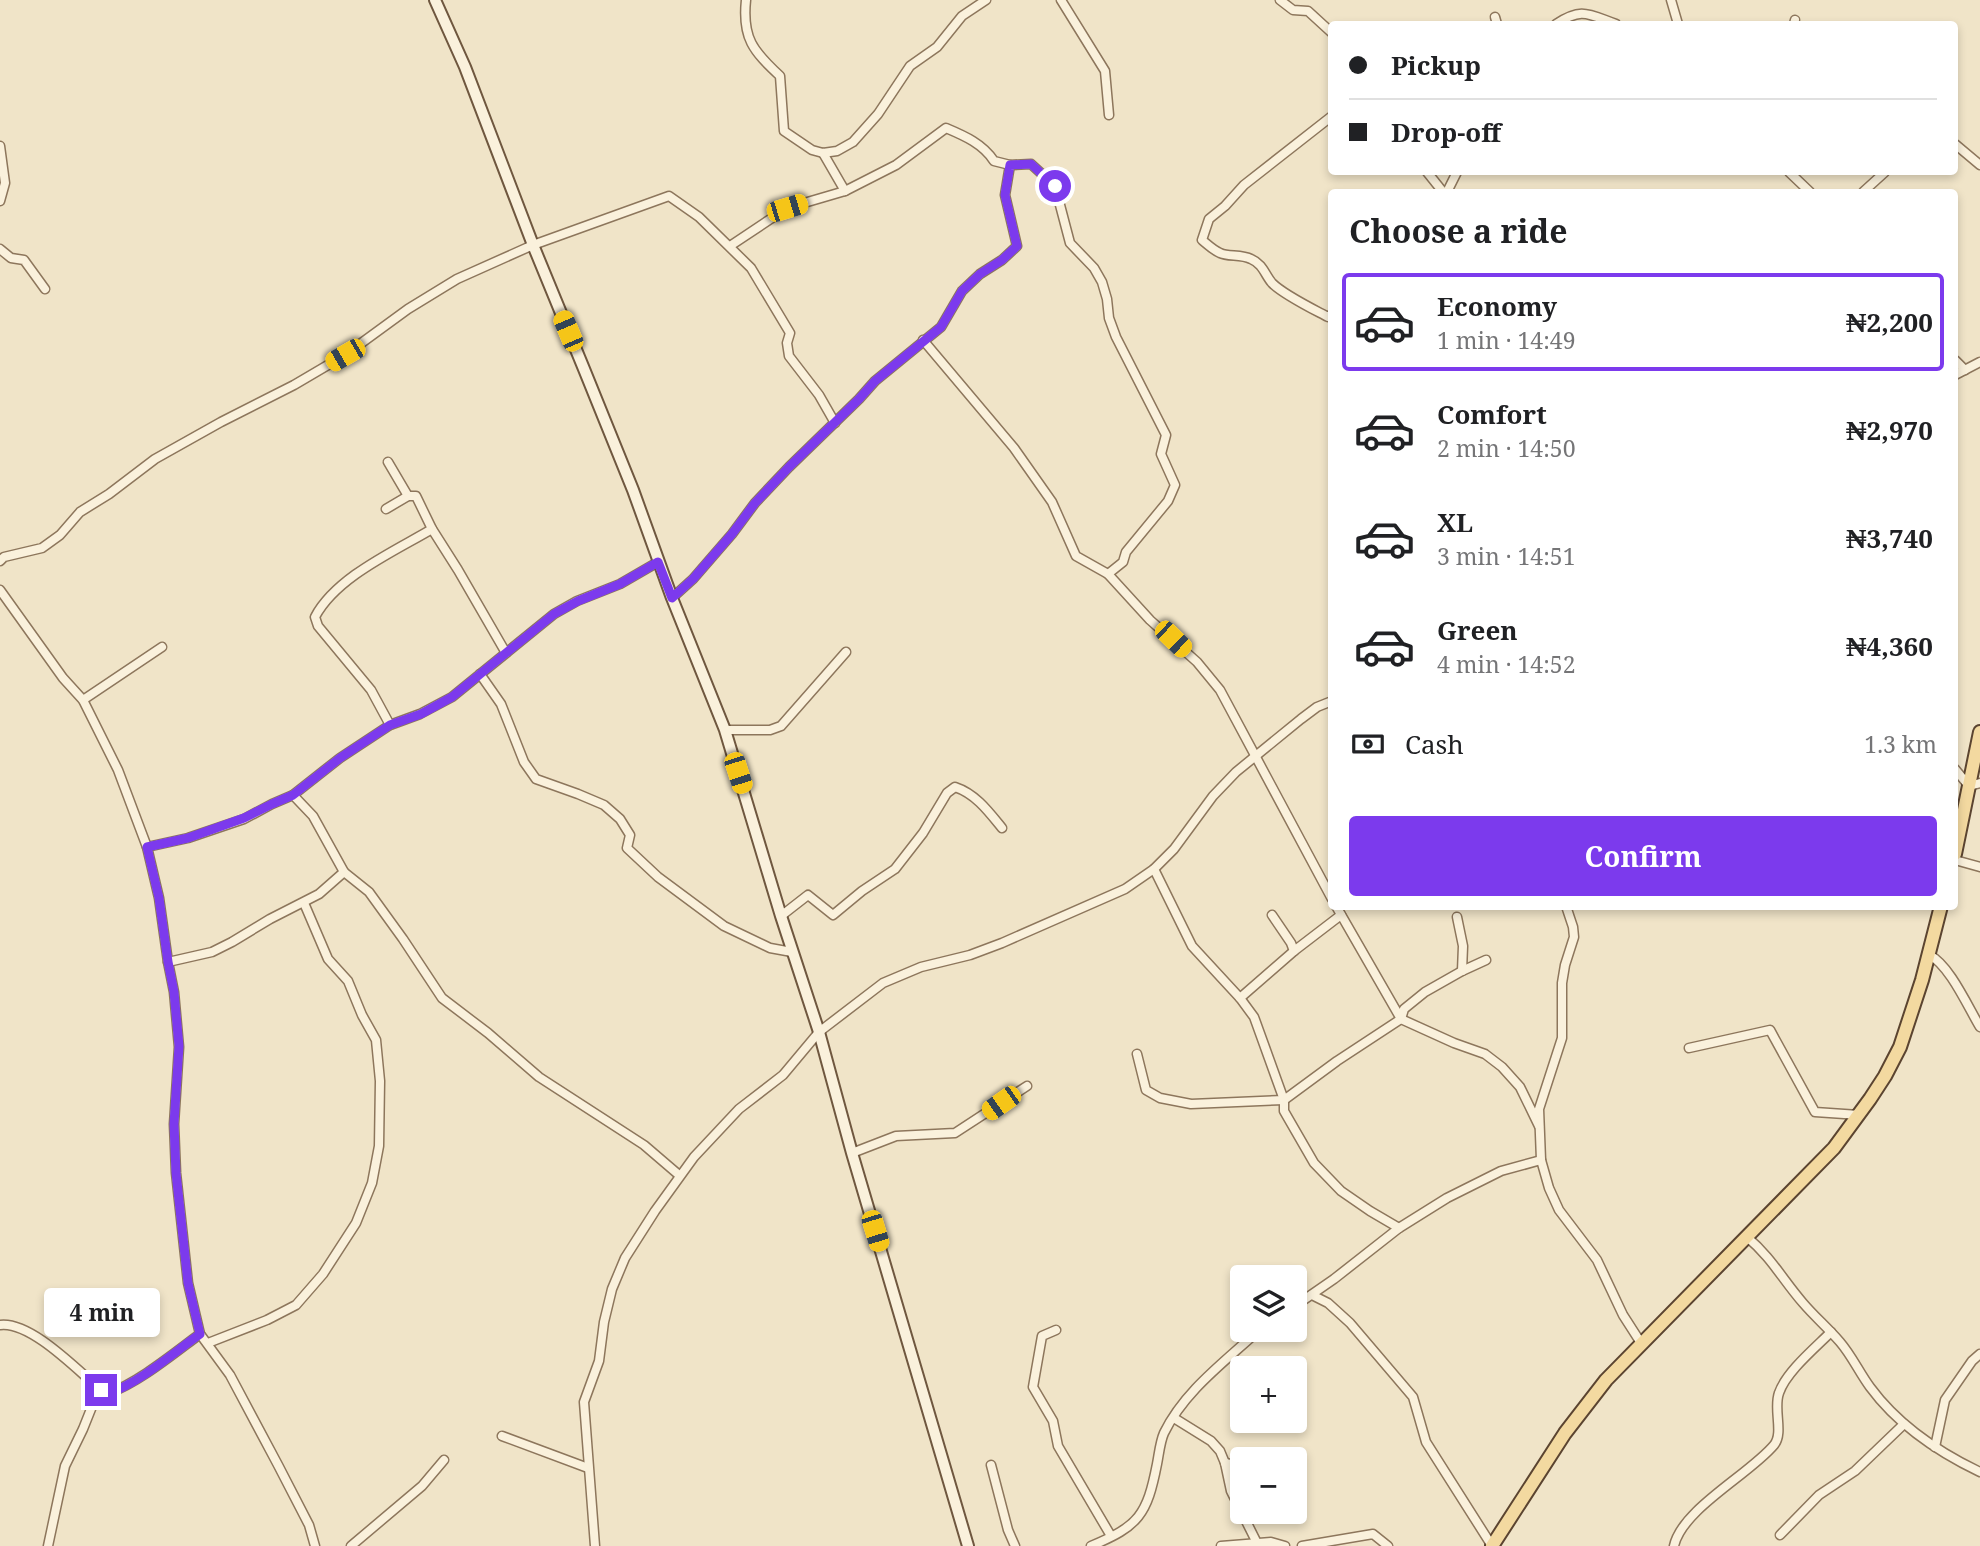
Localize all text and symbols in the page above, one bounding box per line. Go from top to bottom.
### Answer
text: Pickup [1391,47,1481,83]
text: Drop-off [1391,114,1501,150]
route start [1039,170,1071,202]
car [764,192,811,224]
text: Choose a ride [1349,209,1568,252]
text: Economy [1437,288,1557,324]
icon: car [1353,291,1416,354]
text: ₦2,200 [1846,304,1933,340]
car [551,308,586,354]
text: 1 min · 14:49 [1437,324,1575,356]
car [322,335,369,375]
text: Comfort [1437,396,1547,432]
icon: car [1353,399,1416,462]
text: ₦2,970 [1846,412,1933,448]
text: 2 min · 14:50 [1437,432,1575,464]
text: XL [1437,504,1473,540]
icon: car [1353,507,1416,570]
text: ₦3,740 [1846,520,1933,556]
text: 3 min · 14:51 [1437,540,1575,572]
text: Green [1437,612,1518,648]
icon: car [1353,615,1416,678]
car [1151,617,1196,661]
text: ₦4,360 [1846,628,1933,664]
text: 4 min · 14:52 [1437,648,1575,680]
icon: cash [1349,725,1387,763]
text: Cash [1405,726,1464,762]
text: 1.3 km [1864,728,1937,760]
car [722,750,755,796]
button: Confirm [1349,816,1937,896]
car [978,1082,1025,1124]
car [859,1208,892,1254]
map controls [1230,1265,1307,1524]
button: layers [1230,1265,1307,1342]
callout: 4 min [43,1288,159,1338]
text: 4 min [69,1296,135,1328]
button: + [1230,1356,1307,1433]
route end [85,1374,117,1406]
button: − [1230,1447,1307,1524]

